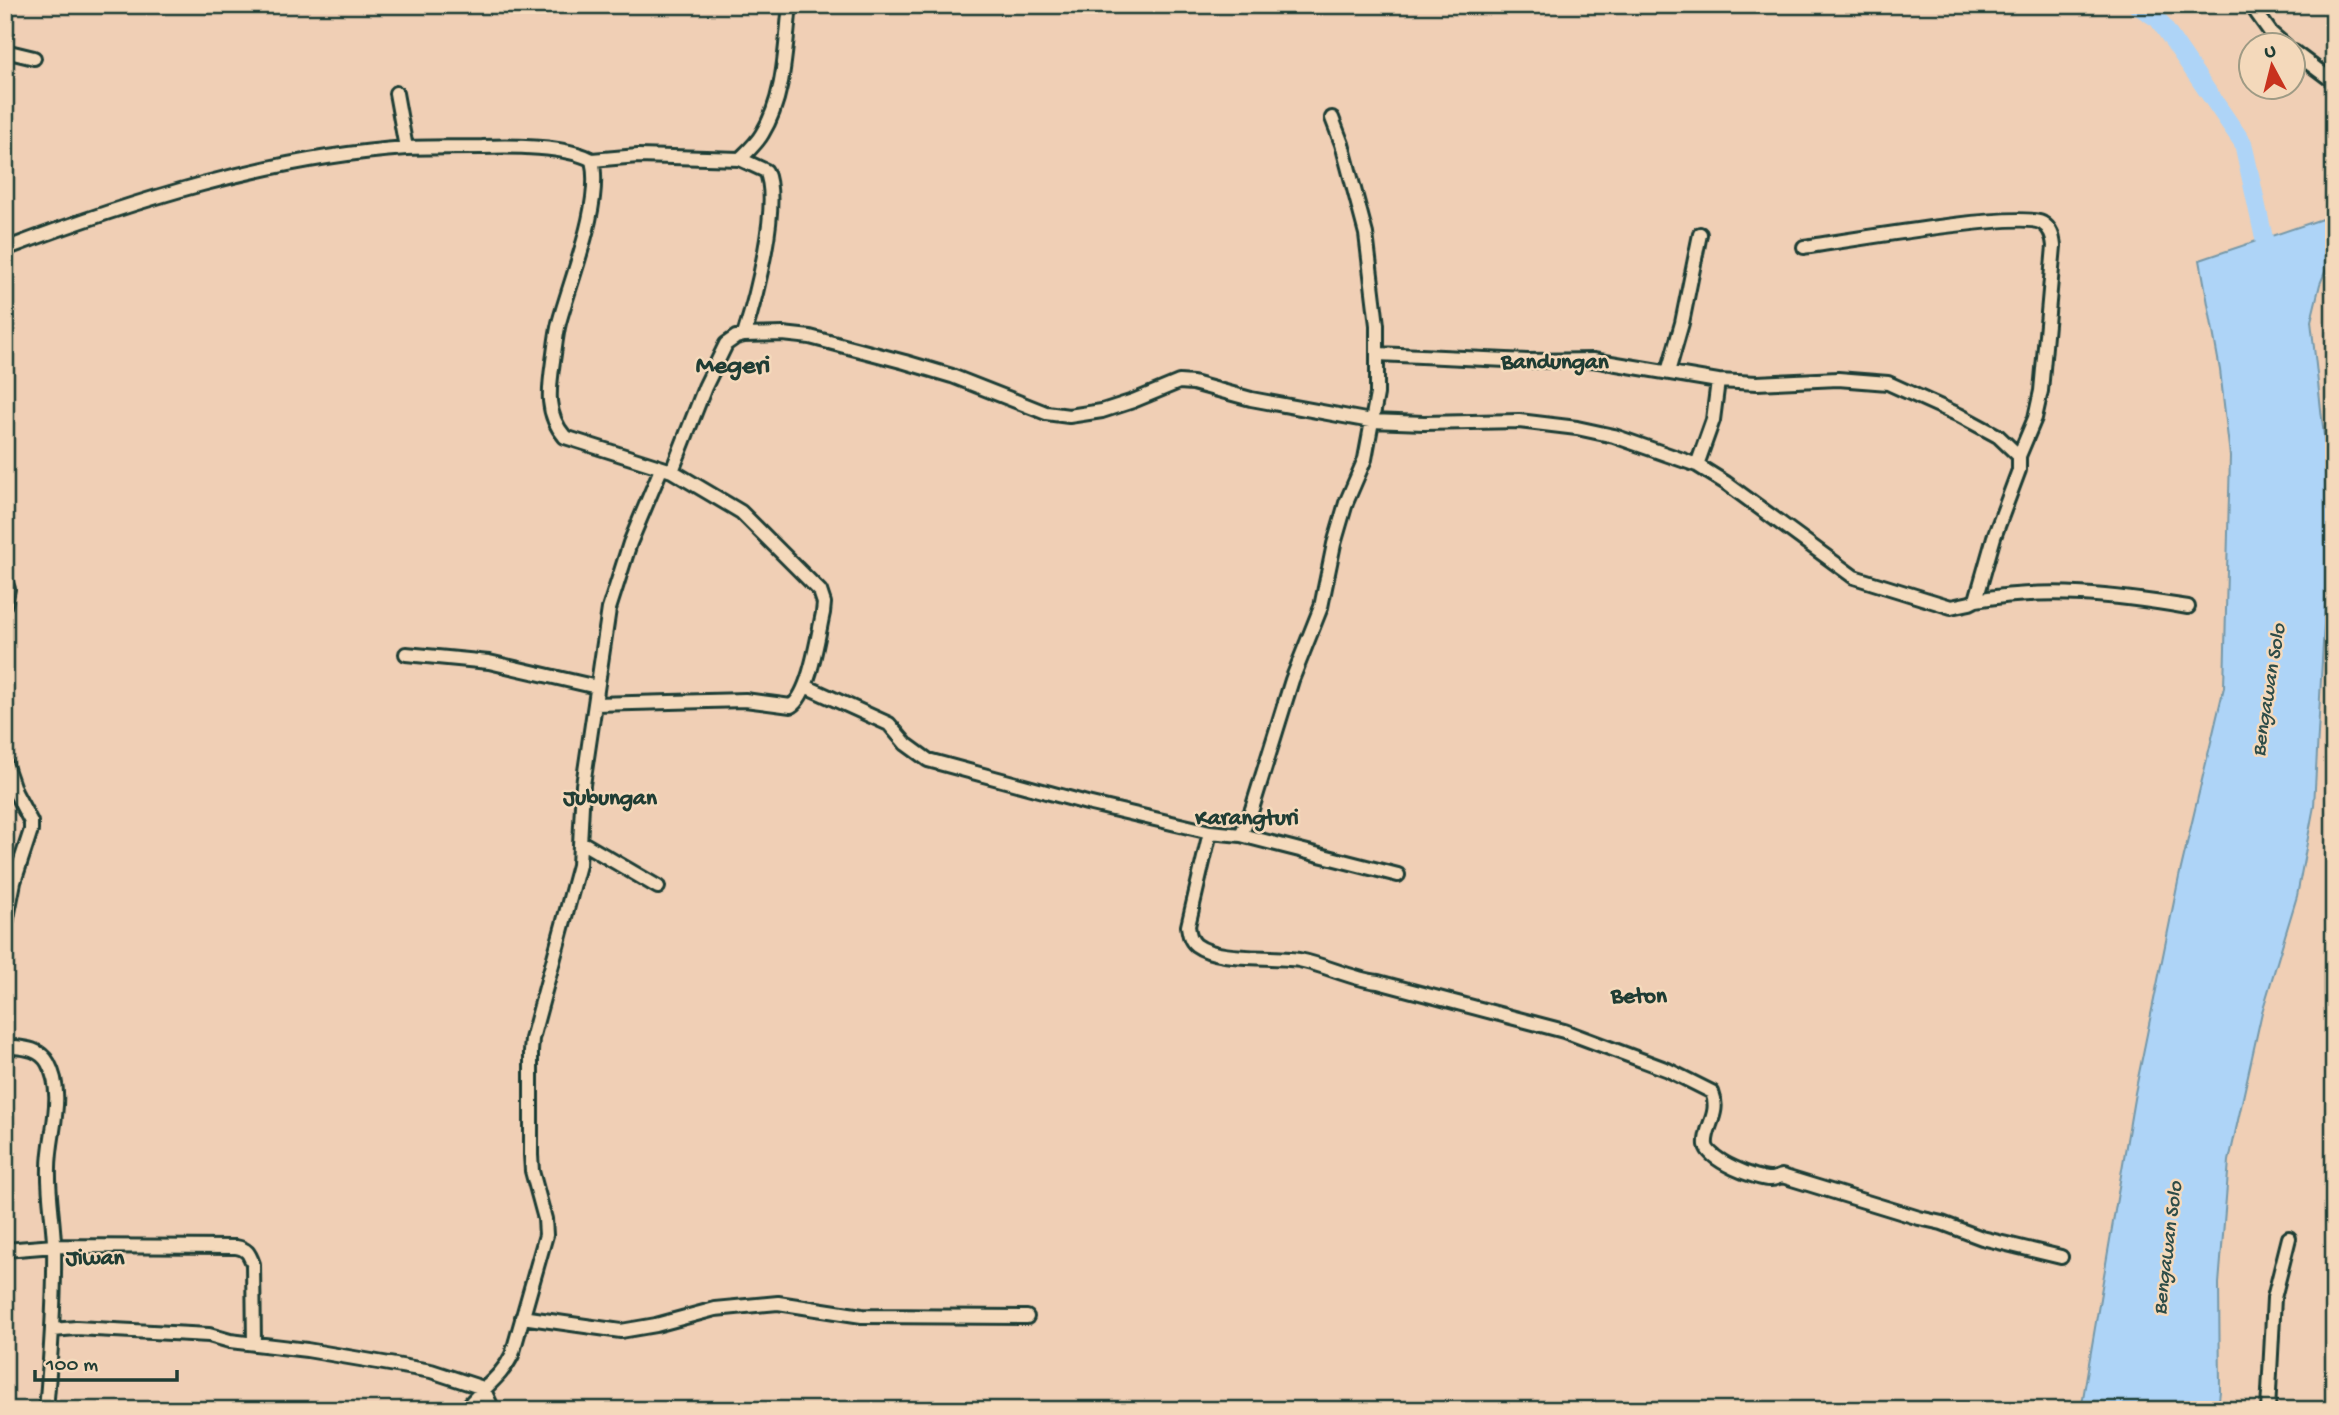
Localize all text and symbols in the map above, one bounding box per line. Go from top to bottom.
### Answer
north arrow [2238,32,2308,102]
text: U [2264,41,2277,65]
district label: Bandungan [1500,350,1610,377]
district label: Megeri [696,352,770,383]
water label: Bengawan Solo [2248,621,2293,759]
district label: Jubungan [562,786,658,813]
district label: Karangturi [1194,806,1299,833]
district label: Beton [1610,984,1668,1011]
water label: Bengawan Solo [2149,1179,2190,1317]
district label: Jiwan [65,1246,125,1273]
scale bar [35,1338,177,1382]
text: 100 m [45,1354,98,1379]

